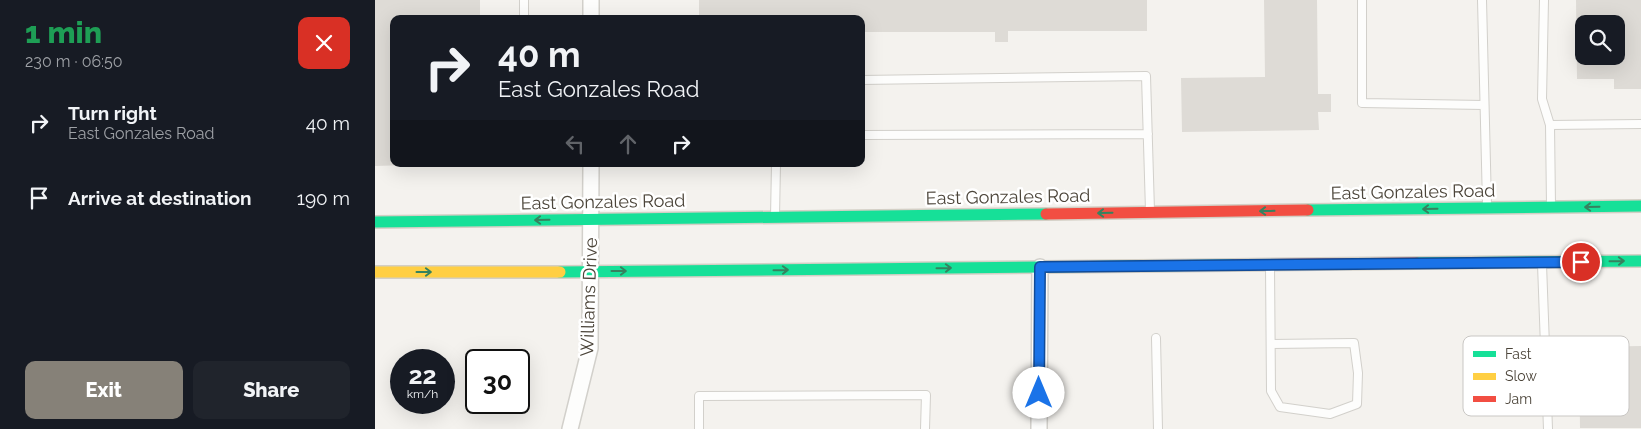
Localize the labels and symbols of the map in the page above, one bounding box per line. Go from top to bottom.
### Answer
street label: East Gonzales Road [1330,180,1496,203]
street label: East Gonzales Road [925,185,1091,208]
street label: East Gonzales Road [520,190,686,213]
one-way arrow [1585,202,1601,212]
one-way arrow [1422,204,1438,214]
one-way arrow [1260,206,1276,216]
one-way arrow [1097,208,1114,218]
one-way arrow [534,215,550,225]
street label: Williams Drive [576,237,601,357]
pin [1560,241,1602,283]
one-way arrow [1608,256,1624,266]
one-way arrow [936,263,952,273]
one-way arrow [773,265,789,275]
one-way arrow [610,266,627,276]
one-way arrow [415,267,431,277]
legend [1463,336,1629,416]
text: Fast [1505,346,1532,362]
speed limit sign: 30 [465,349,530,414]
position arrow [1012,366,1064,418]
text: Slow [1505,368,1537,384]
text: Jam [1505,391,1532,407]

